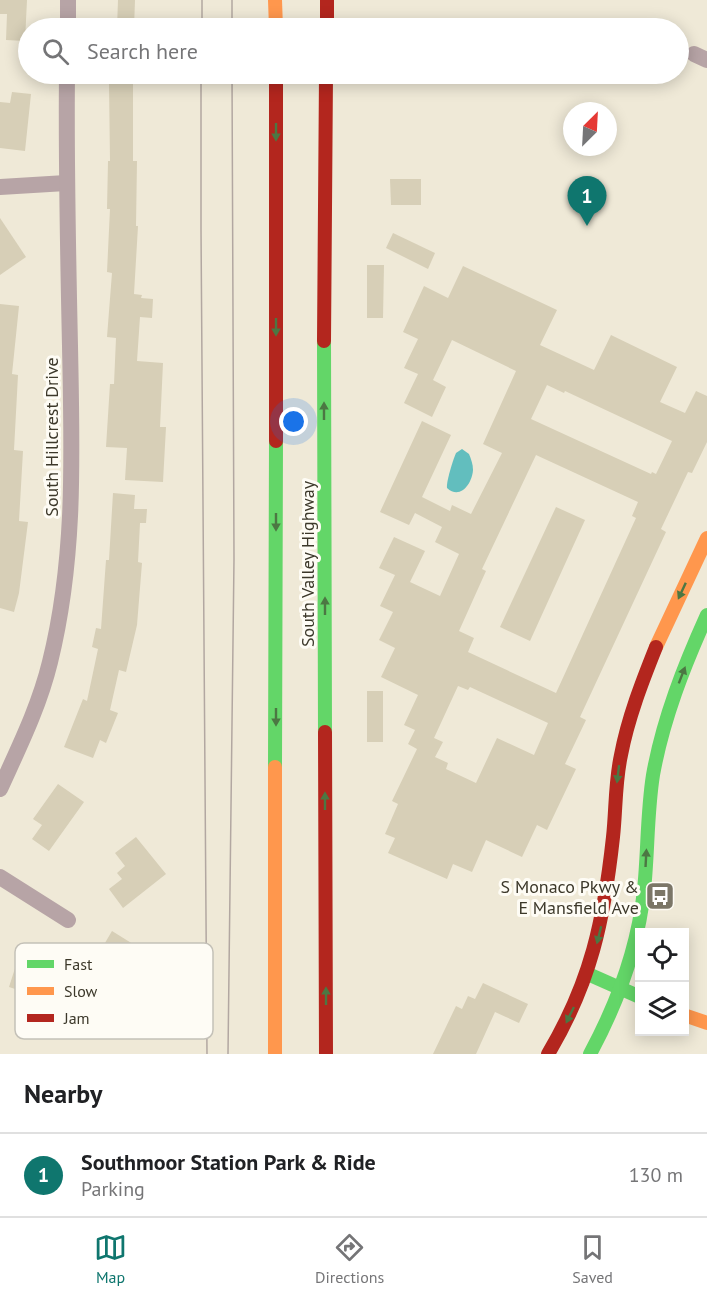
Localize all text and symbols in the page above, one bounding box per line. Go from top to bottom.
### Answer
search box [18,18,689,84]
icon: search [39,35,72,68]
text: Search here [87,37,198,65]
north arrow [563,102,617,156]
one-way arrow [271,122,281,141]
pin: 1 [568,176,606,226]
one-way arrow [271,317,281,336]
street label: South Hillcrest Drive [40,357,63,517]
one-way arrow [319,401,329,420]
your location [279,407,308,436]
street label: South Valley Highway [296,480,319,647]
one-way arrow [271,512,281,531]
one-way arrow [678,582,687,599]
one-way arrow [320,596,330,615]
one-way arrow [677,666,687,684]
one-way arrow [271,707,281,726]
one-way arrow [613,764,623,783]
one-way arrow [320,791,330,810]
one-way arrow [642,849,651,868]
place label: S Monaco Pkwy & E Mansfield Ave [501,875,639,919]
bus stop icon: S Monaco Pkwy & E Mansfield Ave [644,880,676,912]
one-way arrow [594,926,604,945]
map controls [635,928,689,1036]
button: locate [635,928,689,982]
legend [15,943,213,1039]
text: Fast [64,954,93,974]
text: Slow [64,981,98,1001]
button: layers [635,982,689,1036]
one-way arrow [321,986,331,1005]
one-way arrow [565,1006,575,1024]
text: Jam [63,1008,90,1028]
text: Nearby [24,1077,102,1110]
text: Southmoor Station Park & Ride [81,1148,376,1176]
text: 1 [38,1162,49,1188]
text: 130 m [629,1162,683,1188]
text: Parking [81,1176,145,1202]
tab: Map [94,1231,127,1287]
tab: Directions [315,1231,384,1287]
tab: Saved [572,1231,613,1287]

